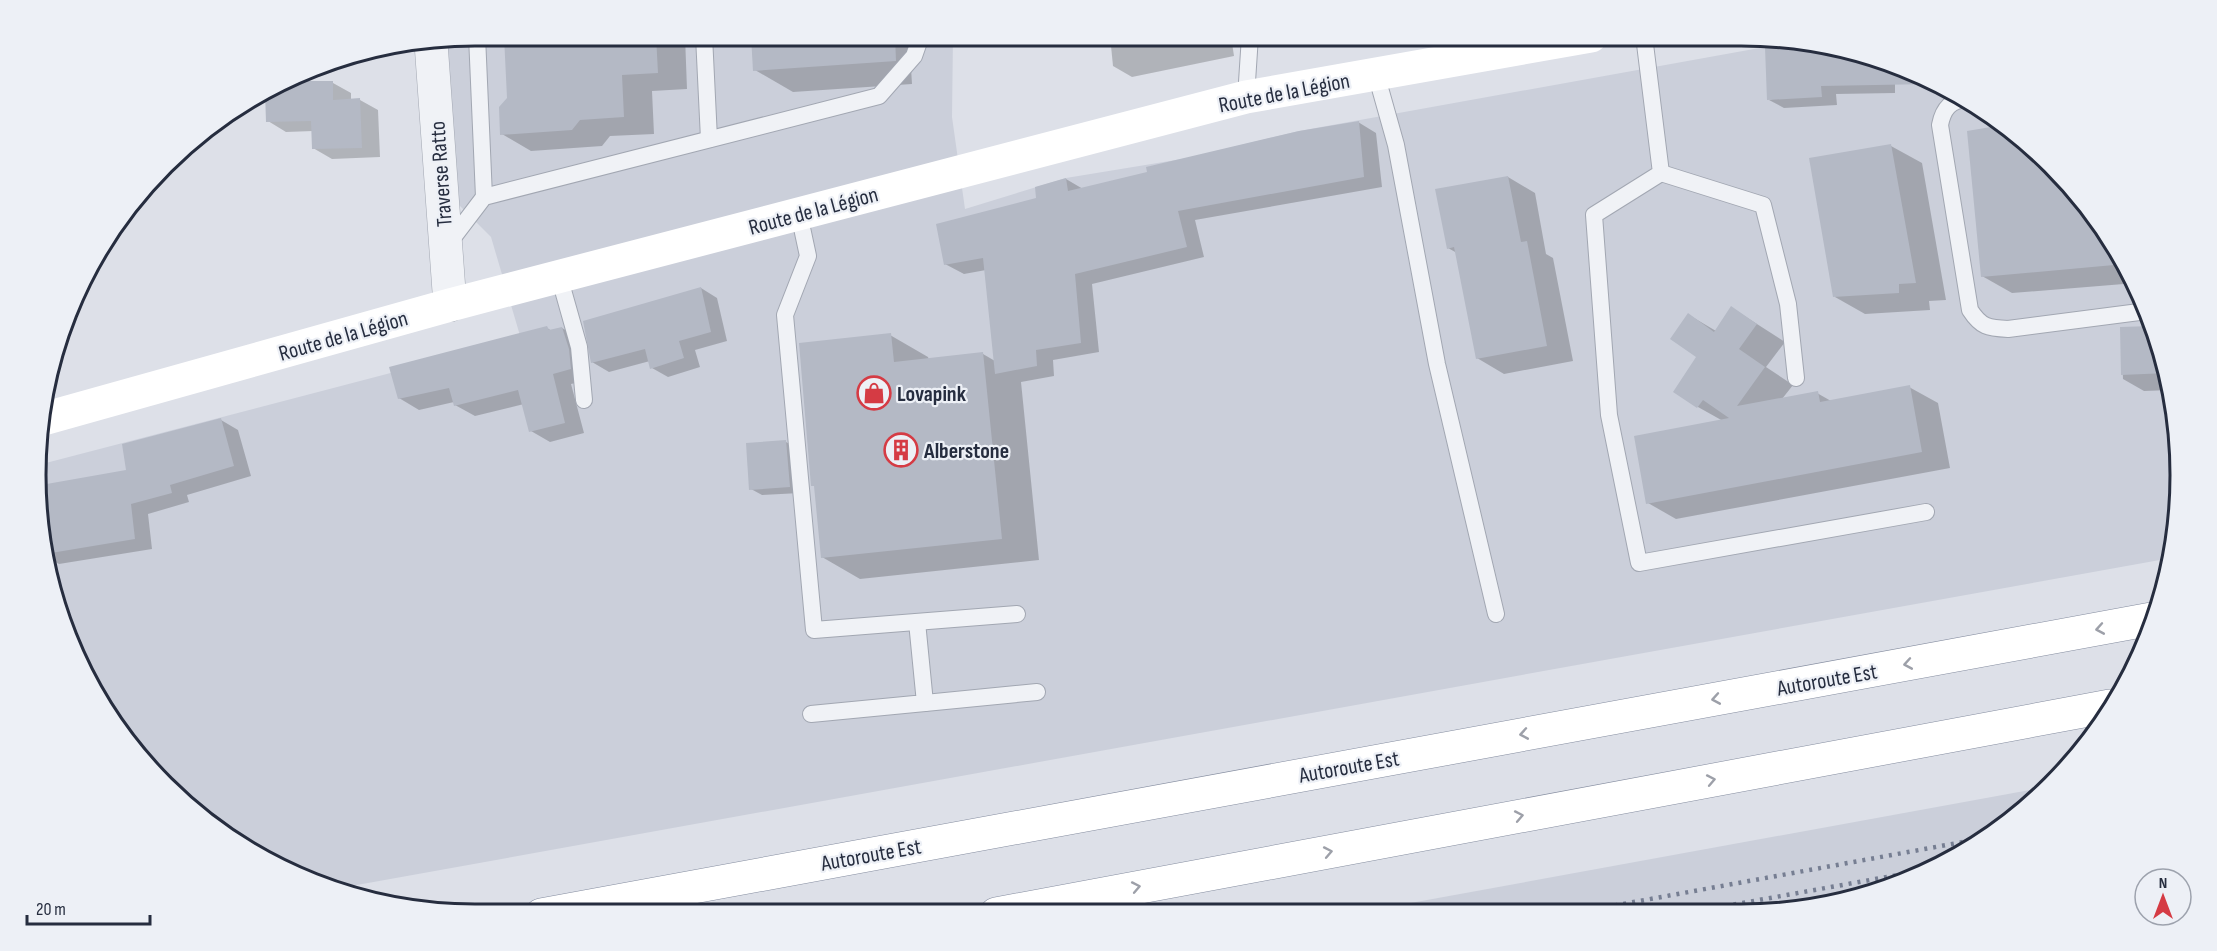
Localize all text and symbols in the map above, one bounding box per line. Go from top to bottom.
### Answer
street label: Route de la Légion [1217,68,1352,119]
street label: Traverse Ratto [424,120,459,228]
street label: Route de la Légion [746,181,881,242]
street label: Route de la Légion [276,305,411,368]
shop icon: Lovapink [856,375,892,411]
place label: Lovapink [897,381,967,408]
building icon: Alberstone [883,432,919,468]
place label: Alberstone [923,438,1009,465]
one-way arrow [2095,622,2105,635]
one-way arrow [1903,657,1913,670]
street label: Autoroute Est [1774,658,1880,703]
one-way arrow [1711,692,1721,705]
one-way arrow [1519,727,1529,740]
street label: Autoroute Est [1296,745,1402,790]
one-way arrow [1706,775,1716,787]
one-way arrow [1514,810,1524,823]
street label: Autoroute Est [818,833,924,878]
one-way arrow [1322,846,1332,859]
north arrow [2133,867,2193,927]
text: N [2159,874,2167,893]
one-way arrow [1131,882,1141,894]
scale bar [27,888,150,926]
text: 20 m [36,899,66,920]

